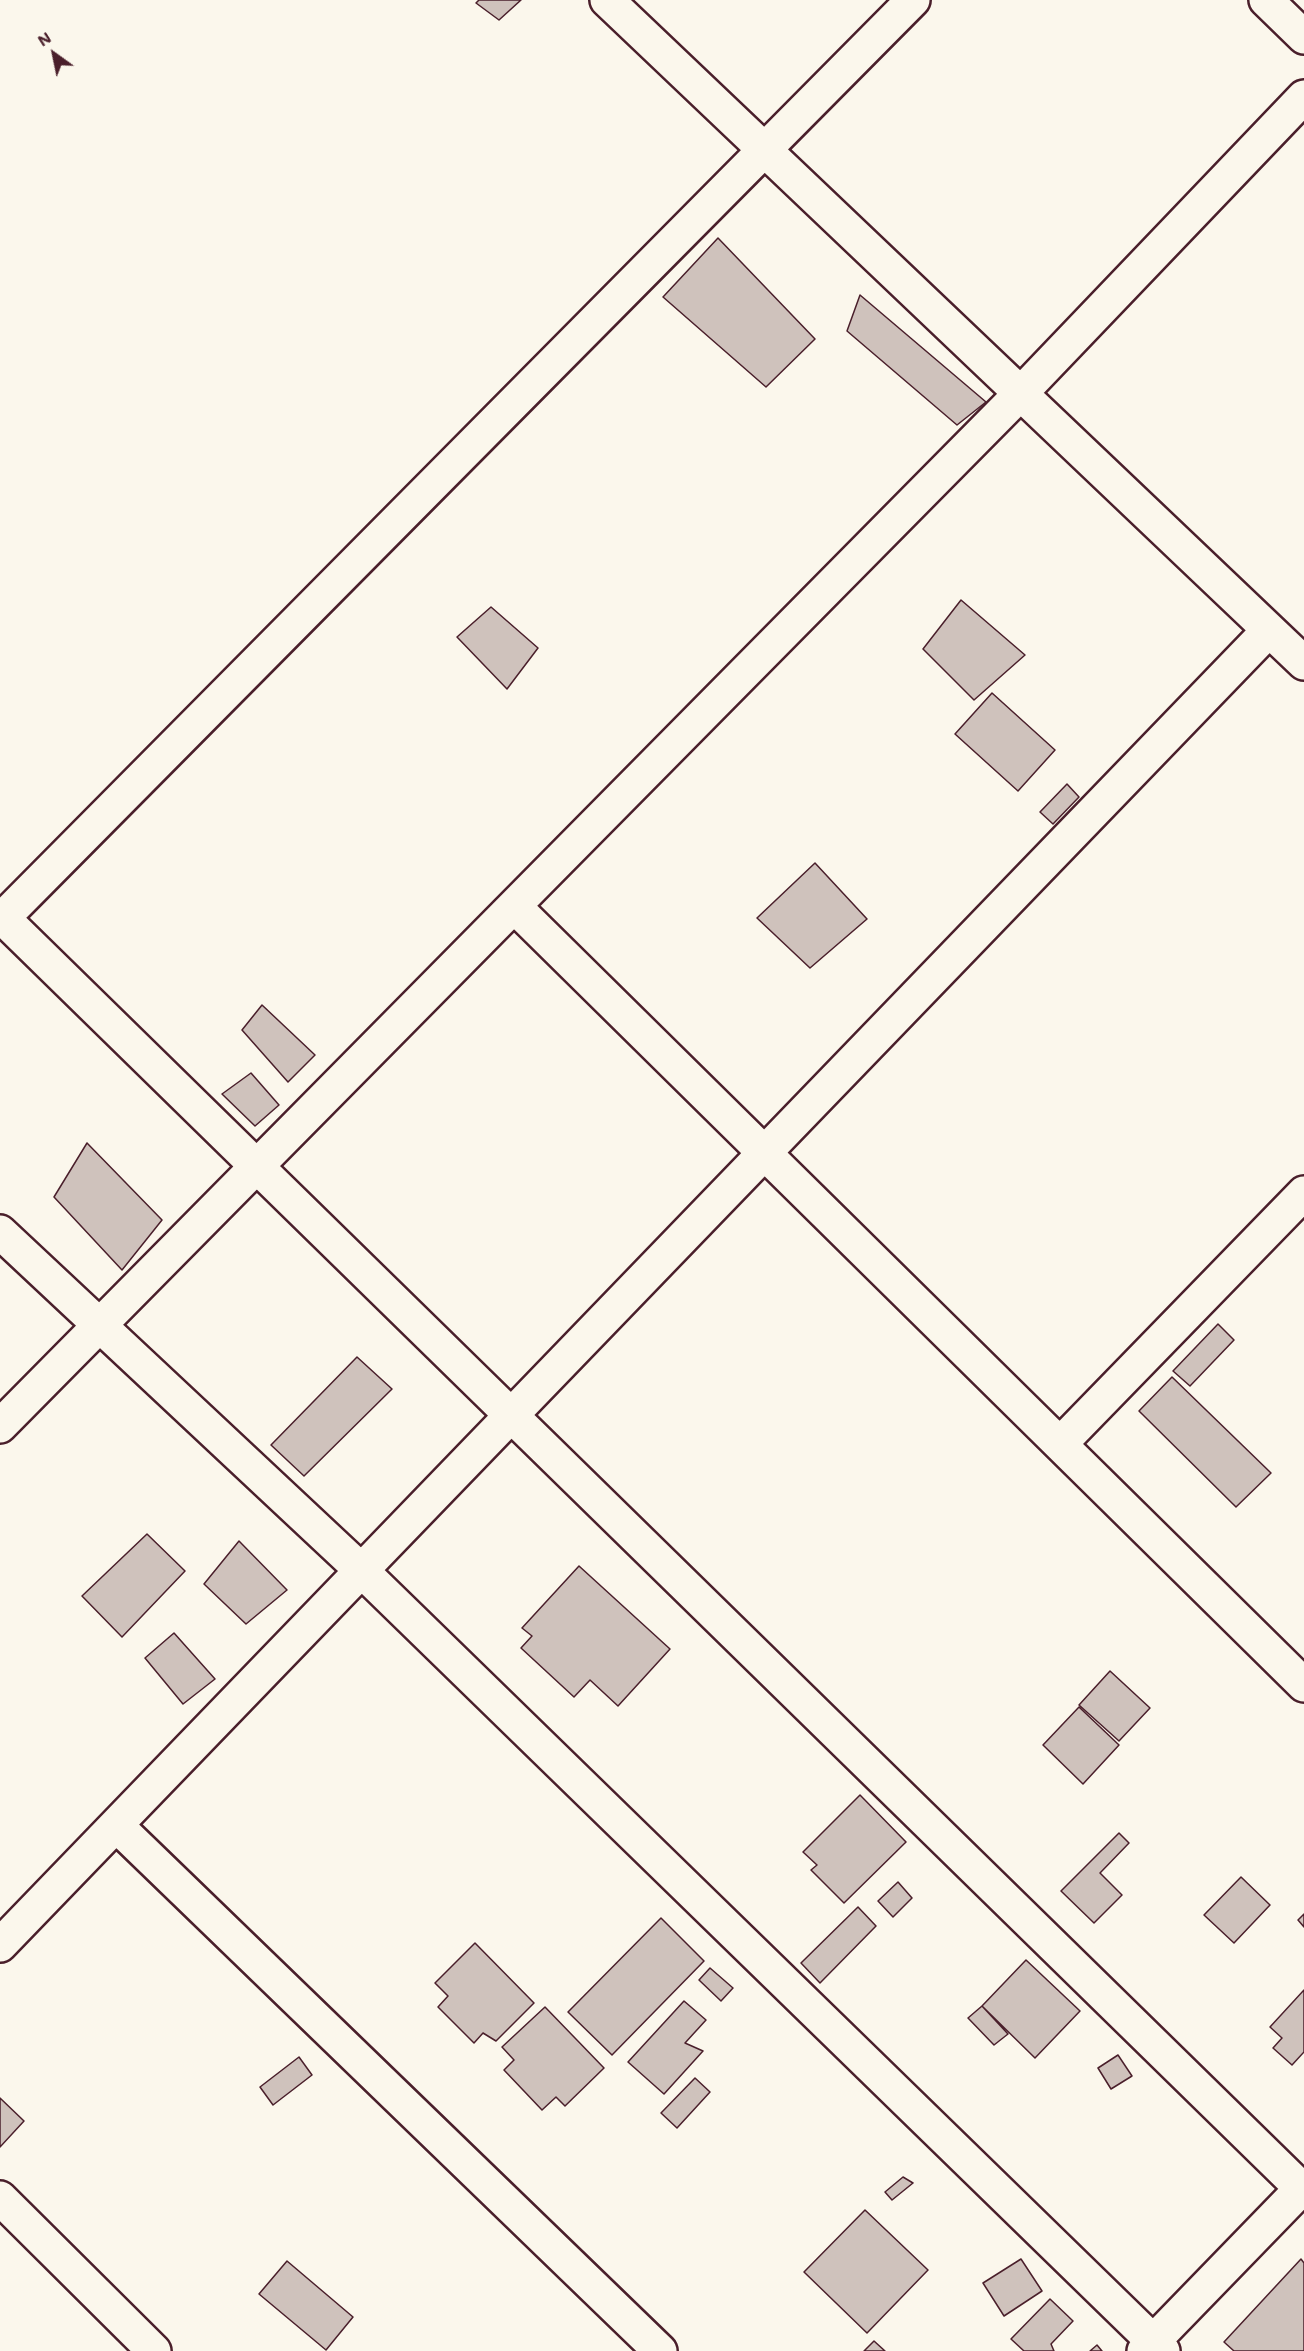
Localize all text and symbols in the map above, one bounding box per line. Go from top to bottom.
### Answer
north arrow [24,24,84,84]
text: N [33,26,55,51]

